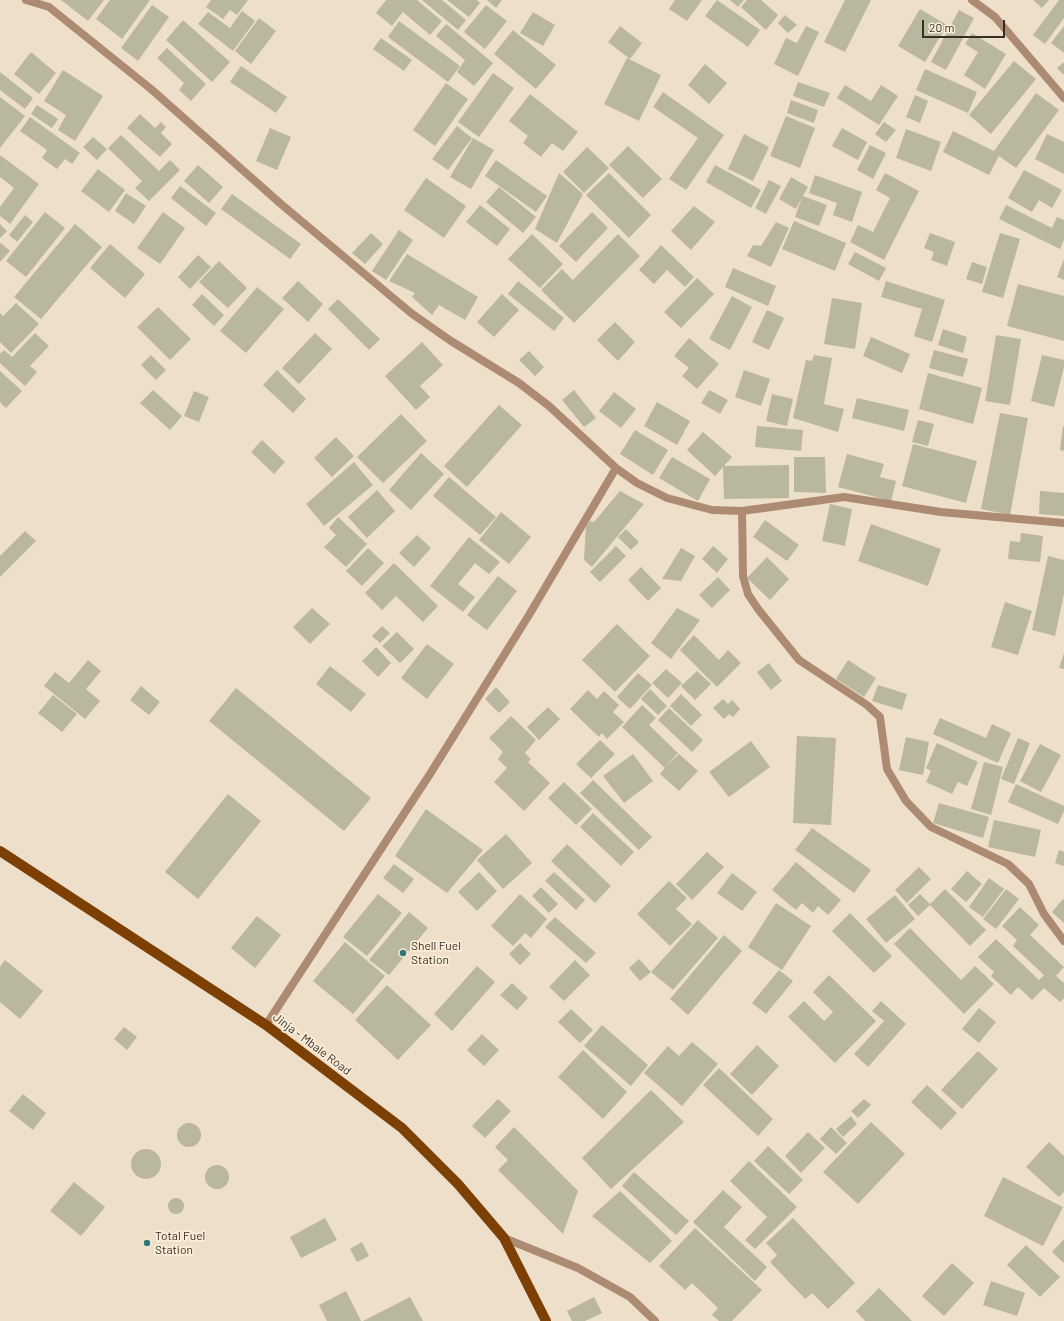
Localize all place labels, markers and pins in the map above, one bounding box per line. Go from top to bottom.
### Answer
place label: Shell Fuel Station [411,939,461,967]
marker: Shell Fuel Station [398,948,408,958]
place label: Total Fuel Station [155,1229,205,1257]
marker: Total Fuel Station [142,1238,152,1248]

